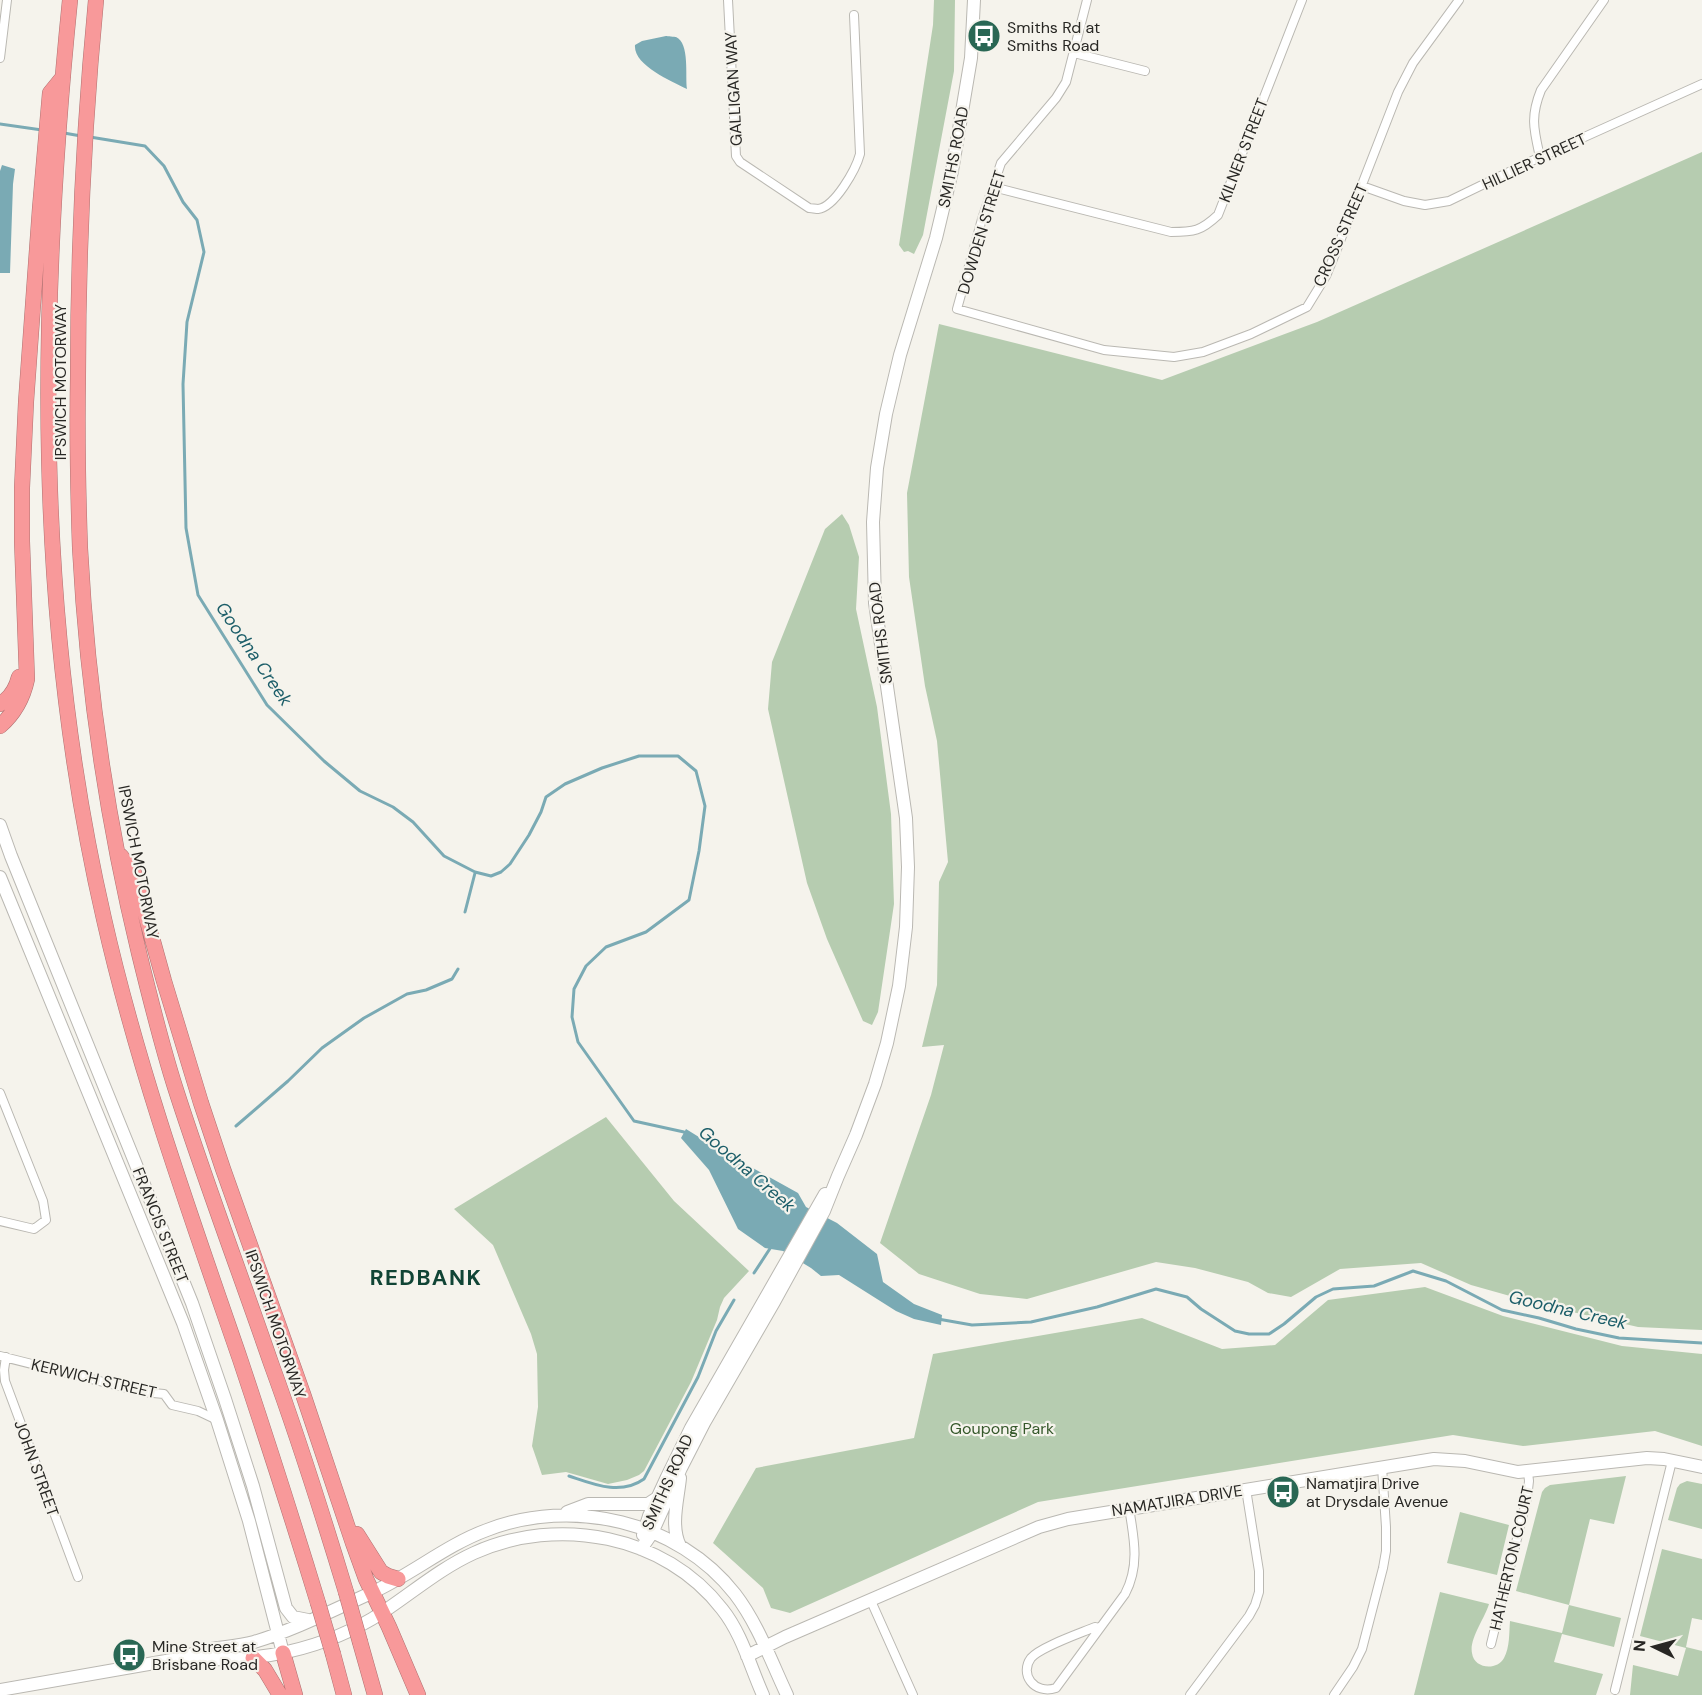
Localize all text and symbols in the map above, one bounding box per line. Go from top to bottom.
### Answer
place label: Smiths Rd at Smiths Road [1007,17,1100,56]
bus stop icon: Smiths Rd at Smiths Road [966,18,1002,54]
street label: GALLIGAN WAY [720,31,747,147]
street label: KILNER STREET [1214,95,1273,205]
street label: SMITHS ROAD [933,105,974,209]
street label: HILLIER STREET [1479,128,1590,195]
street label: DOWDEN STREET [953,168,1010,297]
street label: CROSS STREET [1308,180,1373,290]
street label: IPSWICH MOTORWAY [50,304,71,460]
street label: SMITHS ROAD [864,581,897,685]
water label: Goodna Creek [210,597,298,711]
street label: IPSWICH MOTORWAY [113,783,164,941]
water label: Goodna Creek [694,1120,801,1218]
street label: FRANCIS STREET [128,1164,193,1286]
street label: IPSWICH MOTORWAY [240,1247,311,1401]
district label: REDBANK [370,1263,482,1292]
water label: Goodna Creek [1506,1285,1630,1335]
street label: KERWICH STREET [29,1354,159,1403]
street label: JOHN STREET [9,1417,64,1519]
park label: Goupong Park [950,1418,1054,1439]
street label: SMITHS ROAD [637,1431,698,1533]
place label: Namatjira Drive at Drysdale Avenue [1306,1473,1448,1512]
bus stop icon: Namatjira Drive at Drysdale Avenue [1265,1474,1301,1510]
street label: NAMATJIRA DRIVE [1110,1480,1244,1521]
street label: HATHERTON COURT [1485,1484,1538,1632]
north arrow [1624,1617,1684,1677]
place label: Mine Street at Brisbane Road [152,1636,258,1675]
bus stop icon: Mine Street at Brisbane Road [111,1637,147,1673]
text: N [1629,1639,1651,1652]

